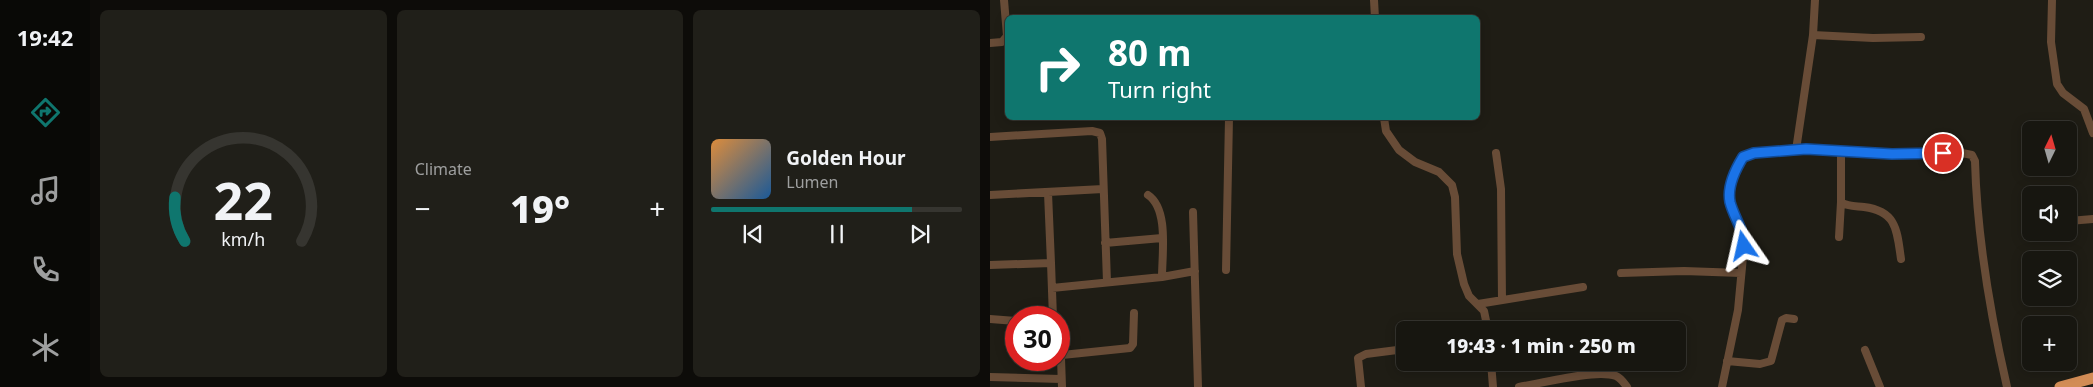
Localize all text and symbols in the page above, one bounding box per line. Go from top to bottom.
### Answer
text: 19:42 [17,22,73,52]
text: 80 m [1108,29,1191,76]
icon: right [1025,35,1090,100]
text: Turn right [1108,74,1211,104]
icon: directions [28,95,63,130]
north arrow [2022,121,2078,176]
map controls [2022,121,2077,371]
pin [1922,132,1964,174]
icon: arrive [1929,139,1957,167]
text: Golden Hour [786,145,906,171]
text: Climate [415,158,472,180]
text: 22 [214,164,273,235]
text: Lumen [786,171,838,193]
icon: music [28,173,63,208]
text: 19° [510,182,570,234]
button: sound [2022,186,2077,241]
text: − [415,189,431,227]
text: + [649,189,665,227]
position arrow [1717,219,1769,271]
icon: previous [739,220,767,248]
icon: pause [823,220,851,248]
icon: next [906,220,934,248]
text: km/h [221,227,265,251]
button: layers [2022,251,2077,306]
icon: phone [28,252,63,287]
speed limit sign: 30 [1005,306,1070,371]
button: + [2022,316,2077,371]
icon: climate [28,330,63,365]
text: 19:43 · 1 min · 250 m [1446,333,1636,359]

